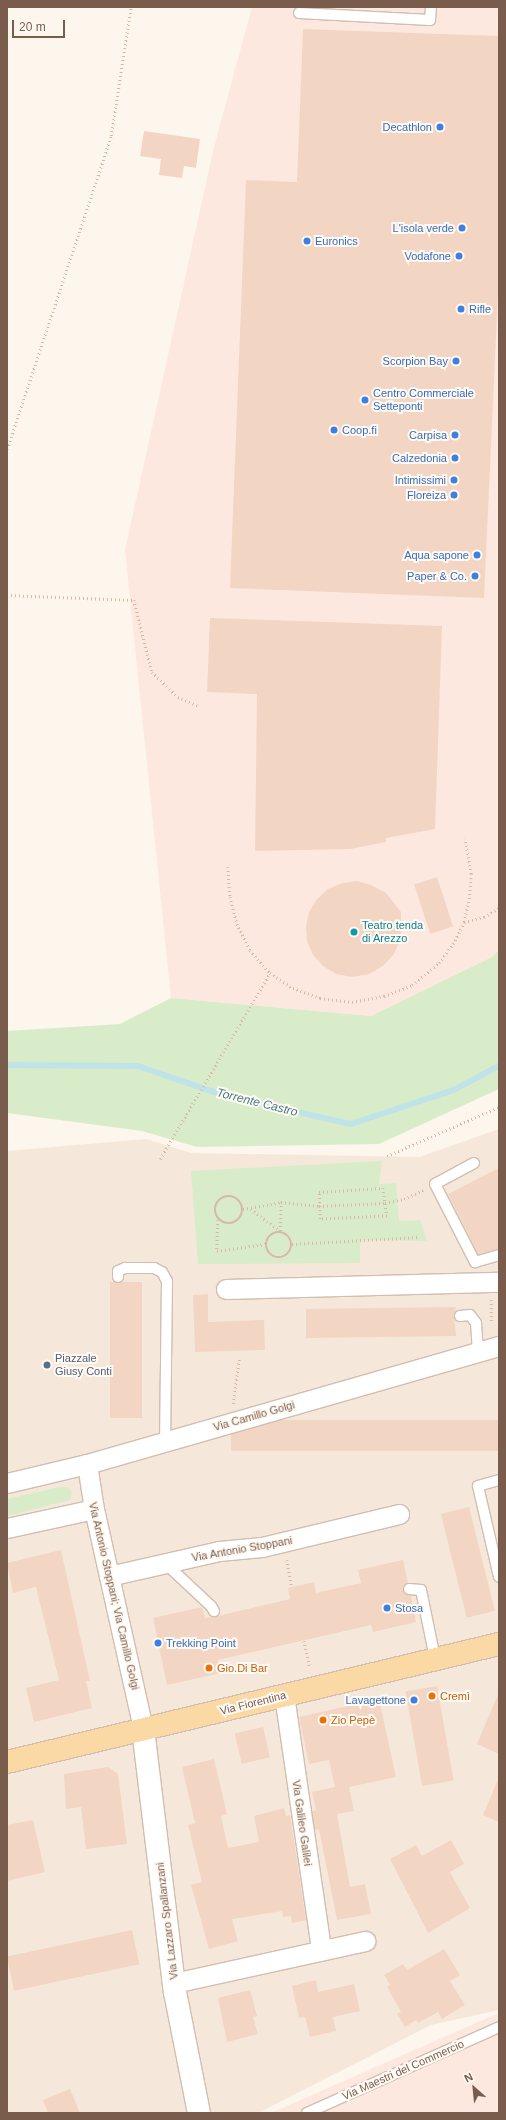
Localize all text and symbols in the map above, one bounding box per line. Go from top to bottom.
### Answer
scale bar [14,12,67,38]
text: 20 m [19,20,46,34]
place label: Decathlon [382,120,432,134]
marker: Decathlon [435,122,445,132]
place label: L'isola verde [393,221,454,235]
marker: L'isola verde [457,223,467,233]
place label: Euronics [315,234,358,248]
marker: Euronics [302,236,312,246]
place label: Vodafone [405,249,451,263]
marker: Vodafone [454,251,464,261]
place label: Rifle [469,302,491,316]
marker: Rifle [456,304,466,314]
place label: Scorpion Bay [383,354,448,368]
marker: Scorpion Bay [451,356,461,366]
place label: Centro Commerciale Setteponti [373,387,474,413]
marker: Centro Commerciale Setteponti [360,395,370,405]
place label: Coop.fi [342,423,377,437]
marker: Coop.fi [329,425,339,435]
place label: Carpisa [409,428,447,442]
marker: Carpisa [450,430,460,440]
place label: Calzedonia [392,451,447,465]
marker: Calzedonia [450,453,460,463]
place label: Intimissimi [395,473,446,487]
marker: Intimissimi [449,475,459,485]
place label: Floreiza [407,488,446,502]
marker: Floreiza [449,490,459,500]
place label: Aqua sapone [404,548,469,562]
marker: Aqua sapone [472,550,482,560]
place label: Paper & Co. [407,569,467,583]
marker: Paper & Co. [470,571,480,581]
place label: Teatro tenda di Arezzo [362,919,423,945]
marker: Teatro tenda di Arezzo [349,927,359,937]
water label: Torrente Castro [215,1086,299,1120]
place label: Piazzale Giusy Conti [55,1352,112,1378]
marker: Piazzale Giusy Conti [42,1360,52,1370]
street label: Via Camillo Golgi [212,1398,296,1434]
street label: Via Antonio Stoppani; Via Camillo Golgi [86,1501,142,1691]
street label: Via Antonio Stoppani [190,1534,294,1564]
place label: Stosa [395,1601,423,1615]
marker: Stosa [382,1603,392,1613]
place label: Trekking Point [166,1636,236,1650]
marker: Trekking Point [153,1638,163,1648]
place label: Gio.Di Bar [217,1661,268,1675]
marker: Gio.Di Bar [204,1663,214,1673]
street label: Via Fiorentina [219,1688,287,1718]
place label: Cremì [440,1689,470,1703]
marker: Cremì [427,1691,437,1701]
place label: Lavagettone [345,1693,406,1707]
marker: Lavagettone [409,1695,419,1705]
place label: Zio Pepè [331,1713,375,1727]
marker: Zio Pepè [318,1715,328,1725]
street label: Via Galileo Galilei [289,1779,315,1867]
street label: Via Lazzaro Spallanzani [153,1862,181,1980]
street label: Via Maestri del Commercio [340,2037,466,2103]
north arrow [454,2068,494,2108]
text: N [462,2070,475,2084]

